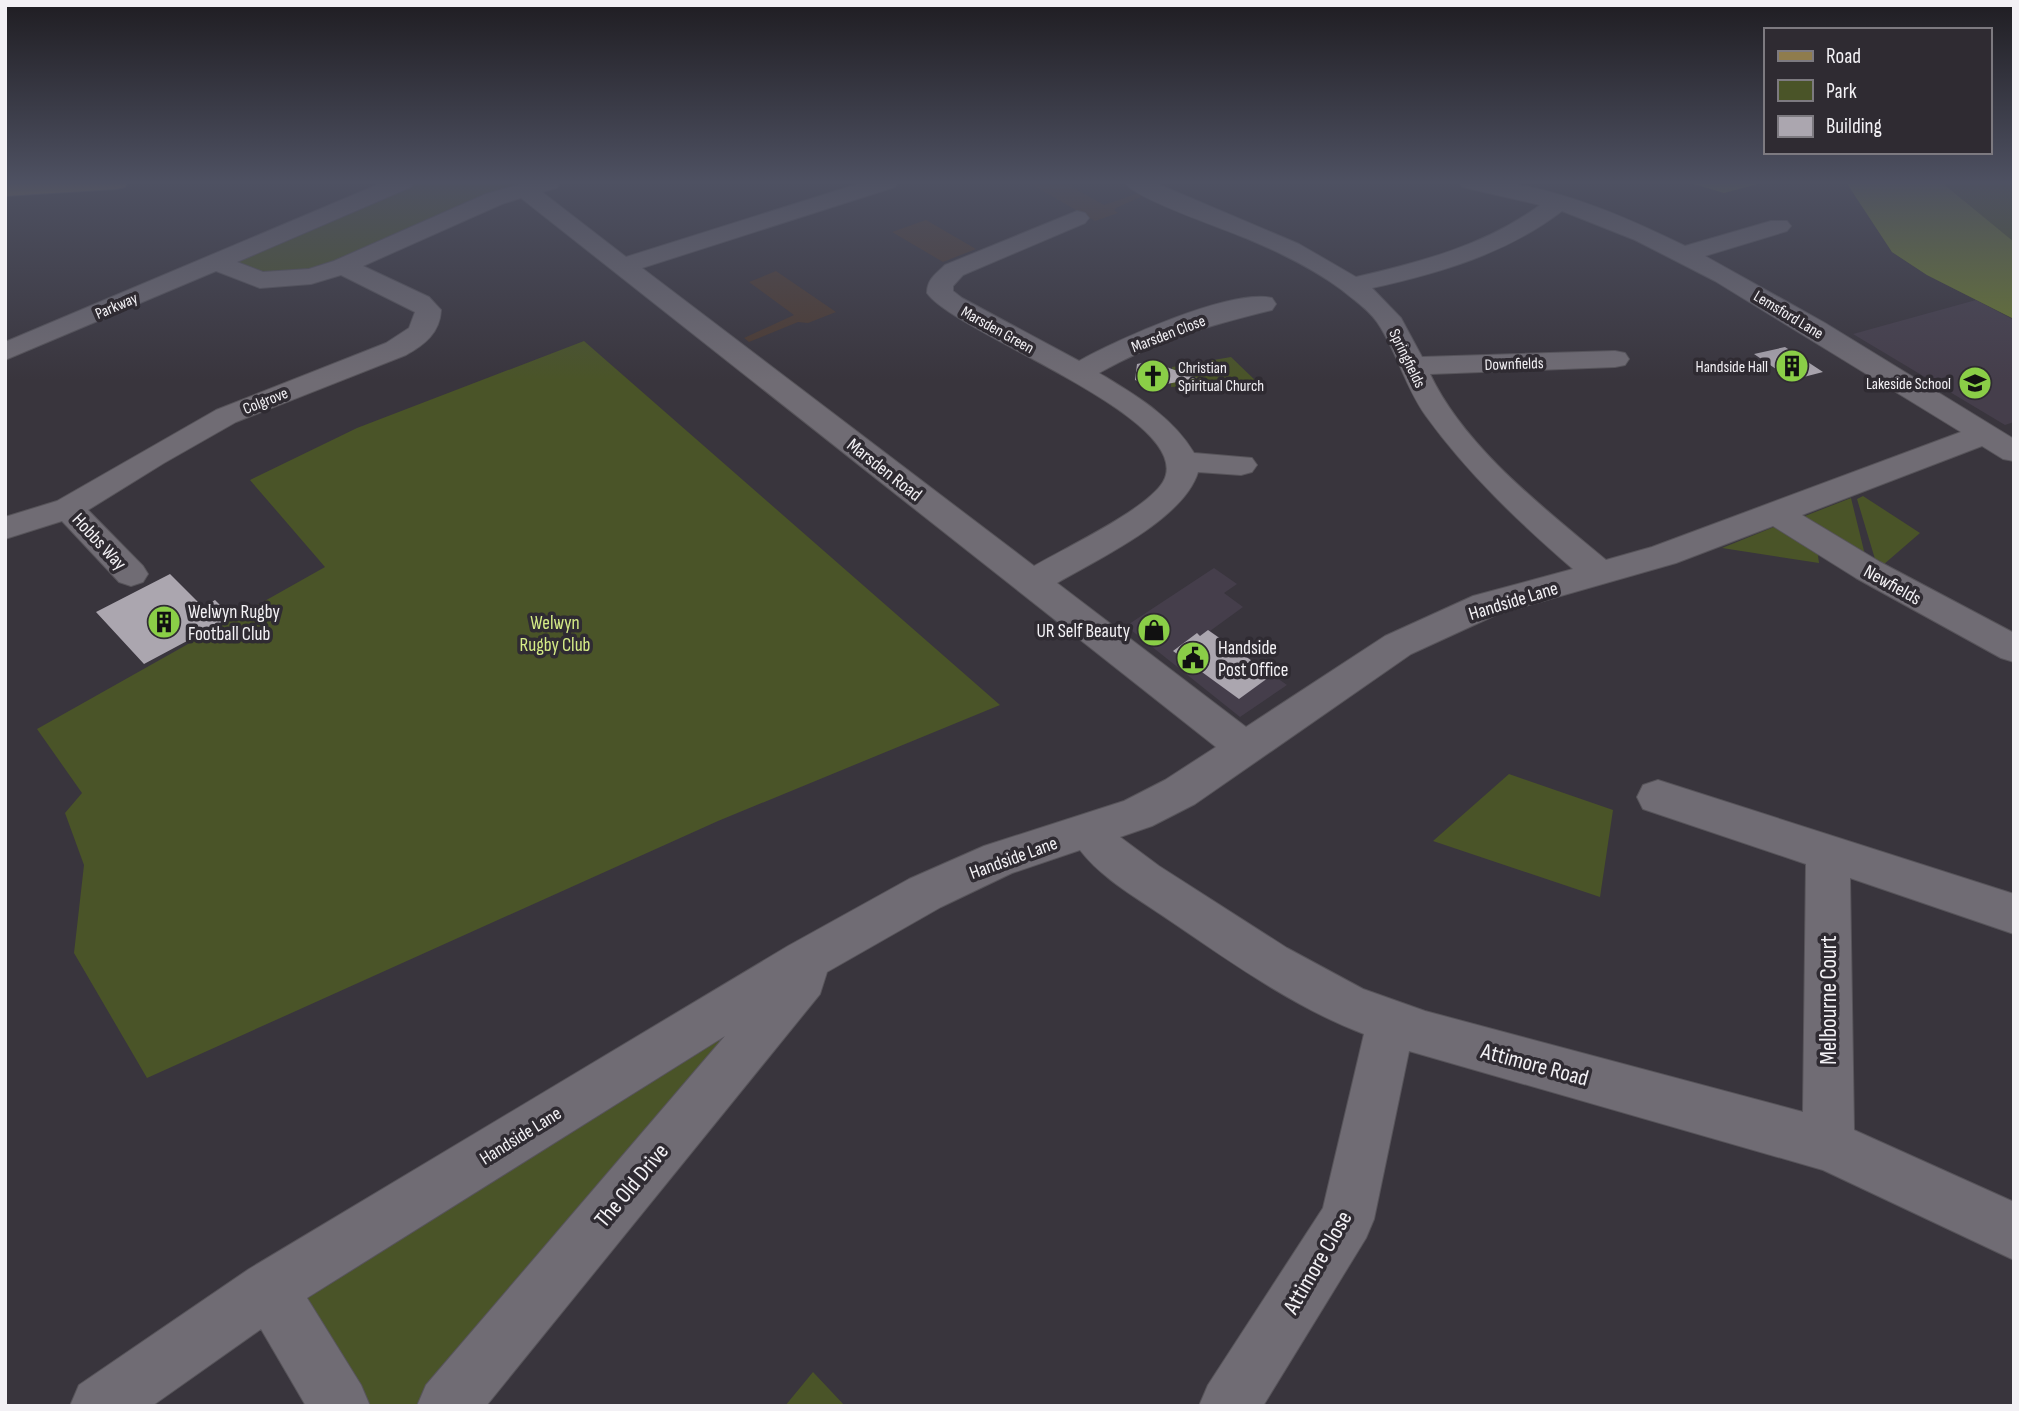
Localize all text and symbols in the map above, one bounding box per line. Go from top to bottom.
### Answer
legend [1764,28,1991,154]
text: Road [1826,44,1861,69]
text: Park [1826,79,1857,104]
text: Building [1826,114,1882,139]
street label: Lemsford Lane [1750,287,1827,344]
street label: Parkway [92,289,141,324]
street label: Marsden Green [958,303,1037,358]
street label: Marsden Close [1129,312,1208,357]
street label: Springfields [1384,326,1429,391]
building icon: Handside Hall [1773,347,1811,385]
street label: Downfields [1484,354,1544,375]
church icon: Christian Spiritual Church [1134,357,1172,395]
place label: Handside Hall [1696,358,1768,377]
place label: Christian Spiritual Church [1178,359,1264,396]
school or university icon: Lakeside School [1956,364,1994,402]
place label: Lakeside School [1866,375,1951,394]
street label: Colgrove [240,384,291,419]
street label: Marsden Road [842,434,926,507]
street label: Hobbs Way [67,509,131,576]
street label: Newfields [1860,560,1925,611]
street label: Handside Lane [1466,577,1561,626]
place label: Welwyn Rugby Football Club [188,601,280,646]
building icon: Welwyn Rugby Football Club [145,603,183,641]
shop icon: UR Self Beauty [1135,611,1173,649]
park label: Welwyn Rugby Club [520,612,590,657]
place label: UR Self Beauty [1036,620,1131,643]
place label: Handside Post Office [1218,637,1289,682]
public building icon: Handside Post Office [1174,639,1212,677]
street label: Handside Lane [966,832,1061,885]
street label: Melbourne Court [1815,935,1843,1065]
street label: Attimore Road [1477,1037,1591,1093]
street label: Handside Lane [476,1102,566,1170]
street label: The Old Drive [589,1138,675,1233]
street label: Attimore Close [1277,1206,1359,1320]

